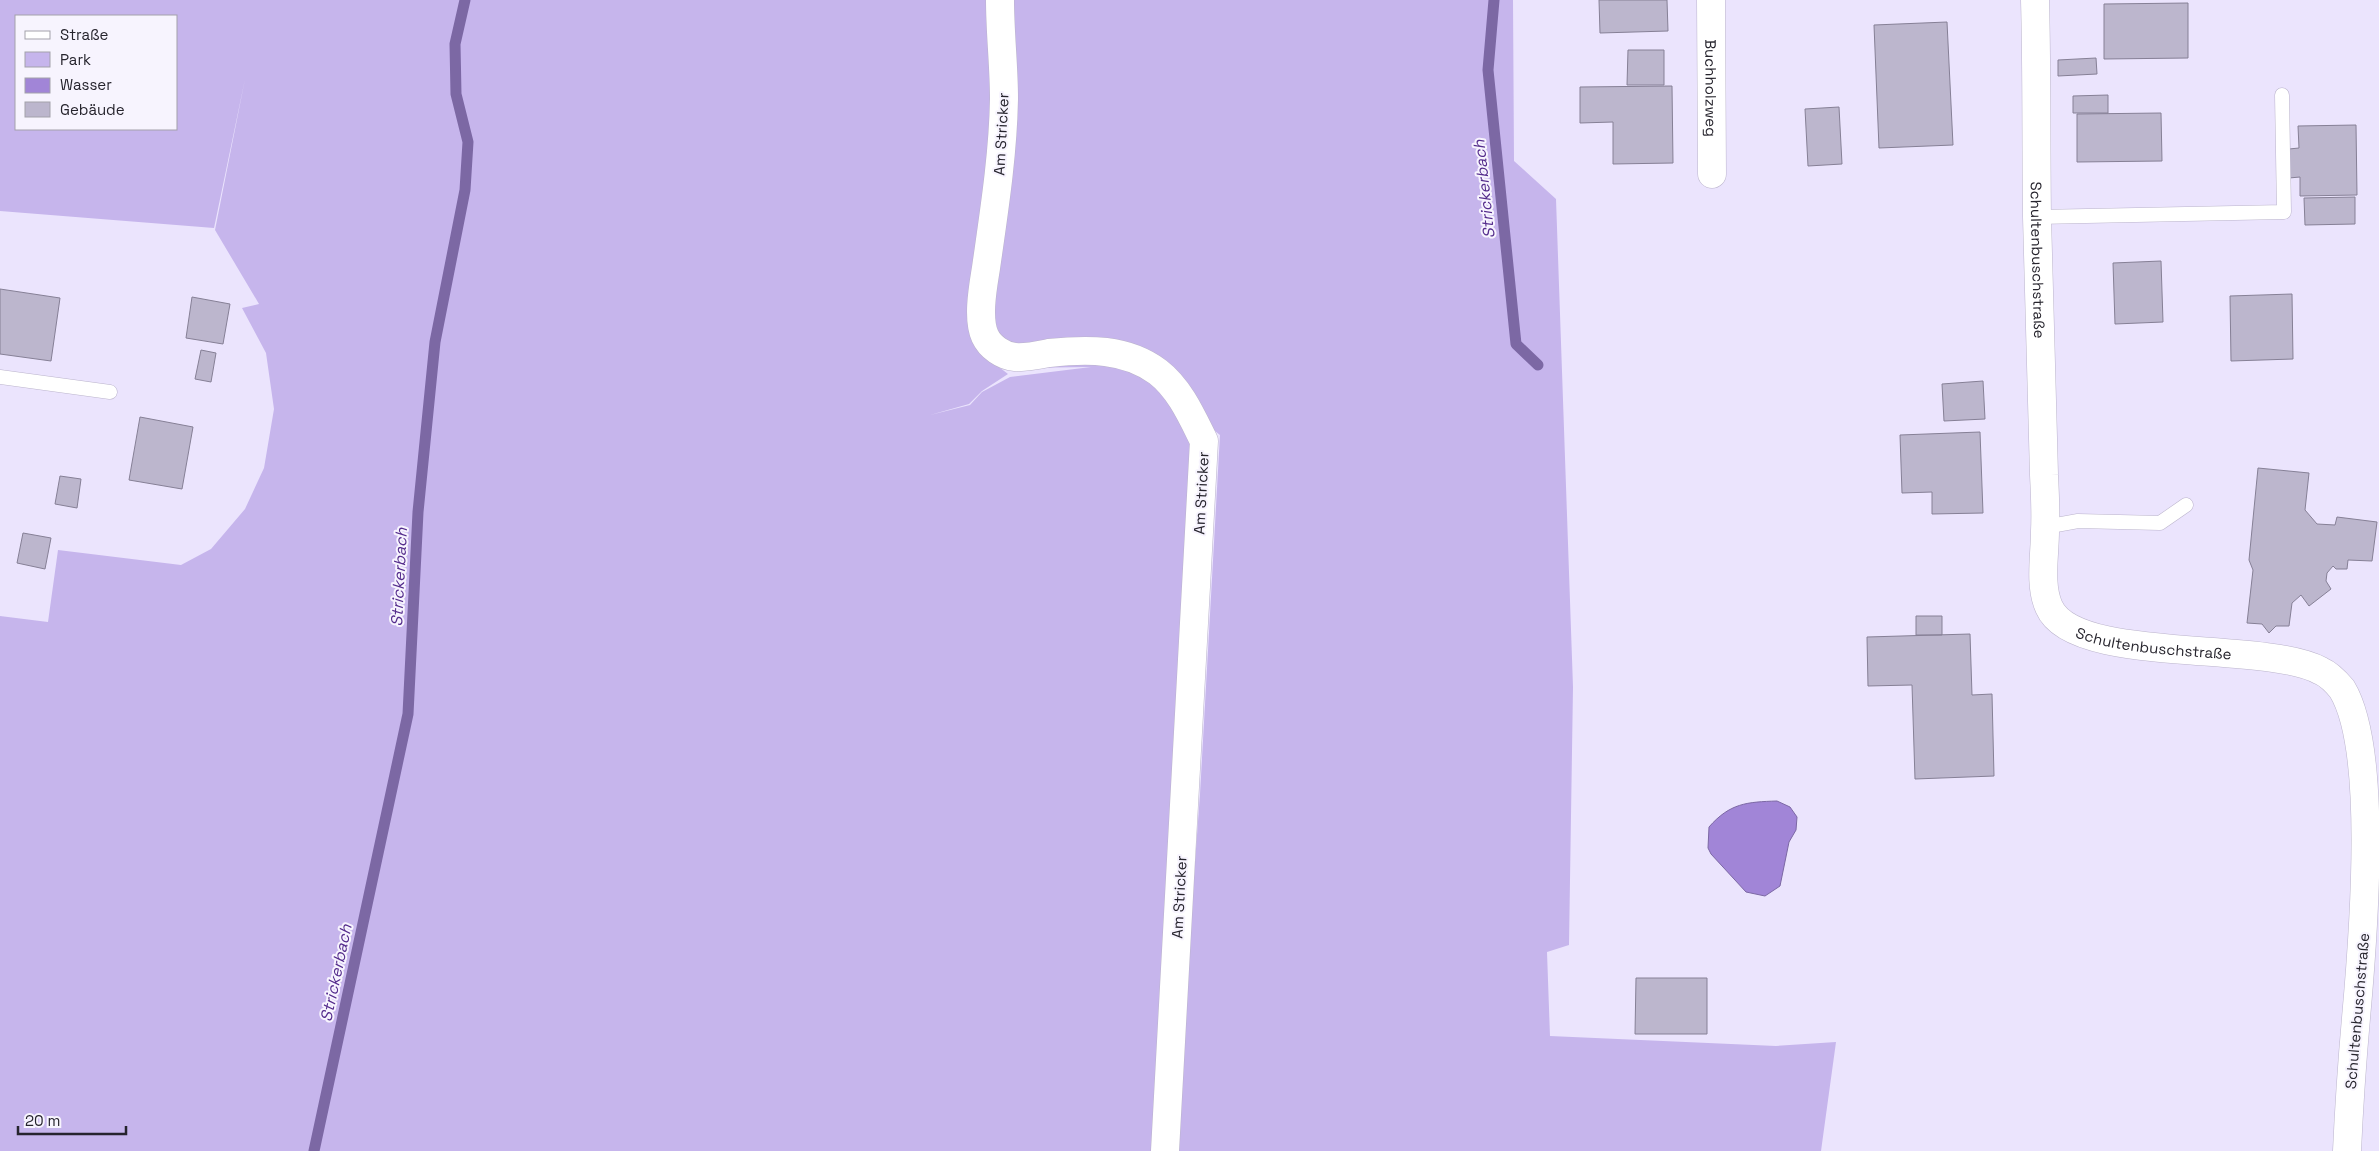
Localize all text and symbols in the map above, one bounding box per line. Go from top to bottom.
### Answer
legend [15,15,178,130]
text: Straße [60,25,109,44]
street label: Buchholzweg [1702,39,1721,137]
text: Park [60,50,91,69]
text: Wasser [60,75,112,94]
street label: Am Stricker [989,92,1013,176]
text: Gebäude [60,100,125,119]
water label: Strickerbach [1468,137,1500,239]
street label: Schultenbuschstraße [2027,181,2050,339]
street label: Am Stricker [1189,451,1213,535]
water label: Strickerbach [386,526,412,627]
street label: Schultenbuschstraße [2073,622,2232,663]
street label: Am Stricker [1167,855,1191,939]
water label: Strickerbach [315,921,357,1024]
street label: Schultenbuschstraße [2341,932,2373,1090]
scale bar [18,1104,125,1136]
text: 20 m [25,1111,60,1130]

